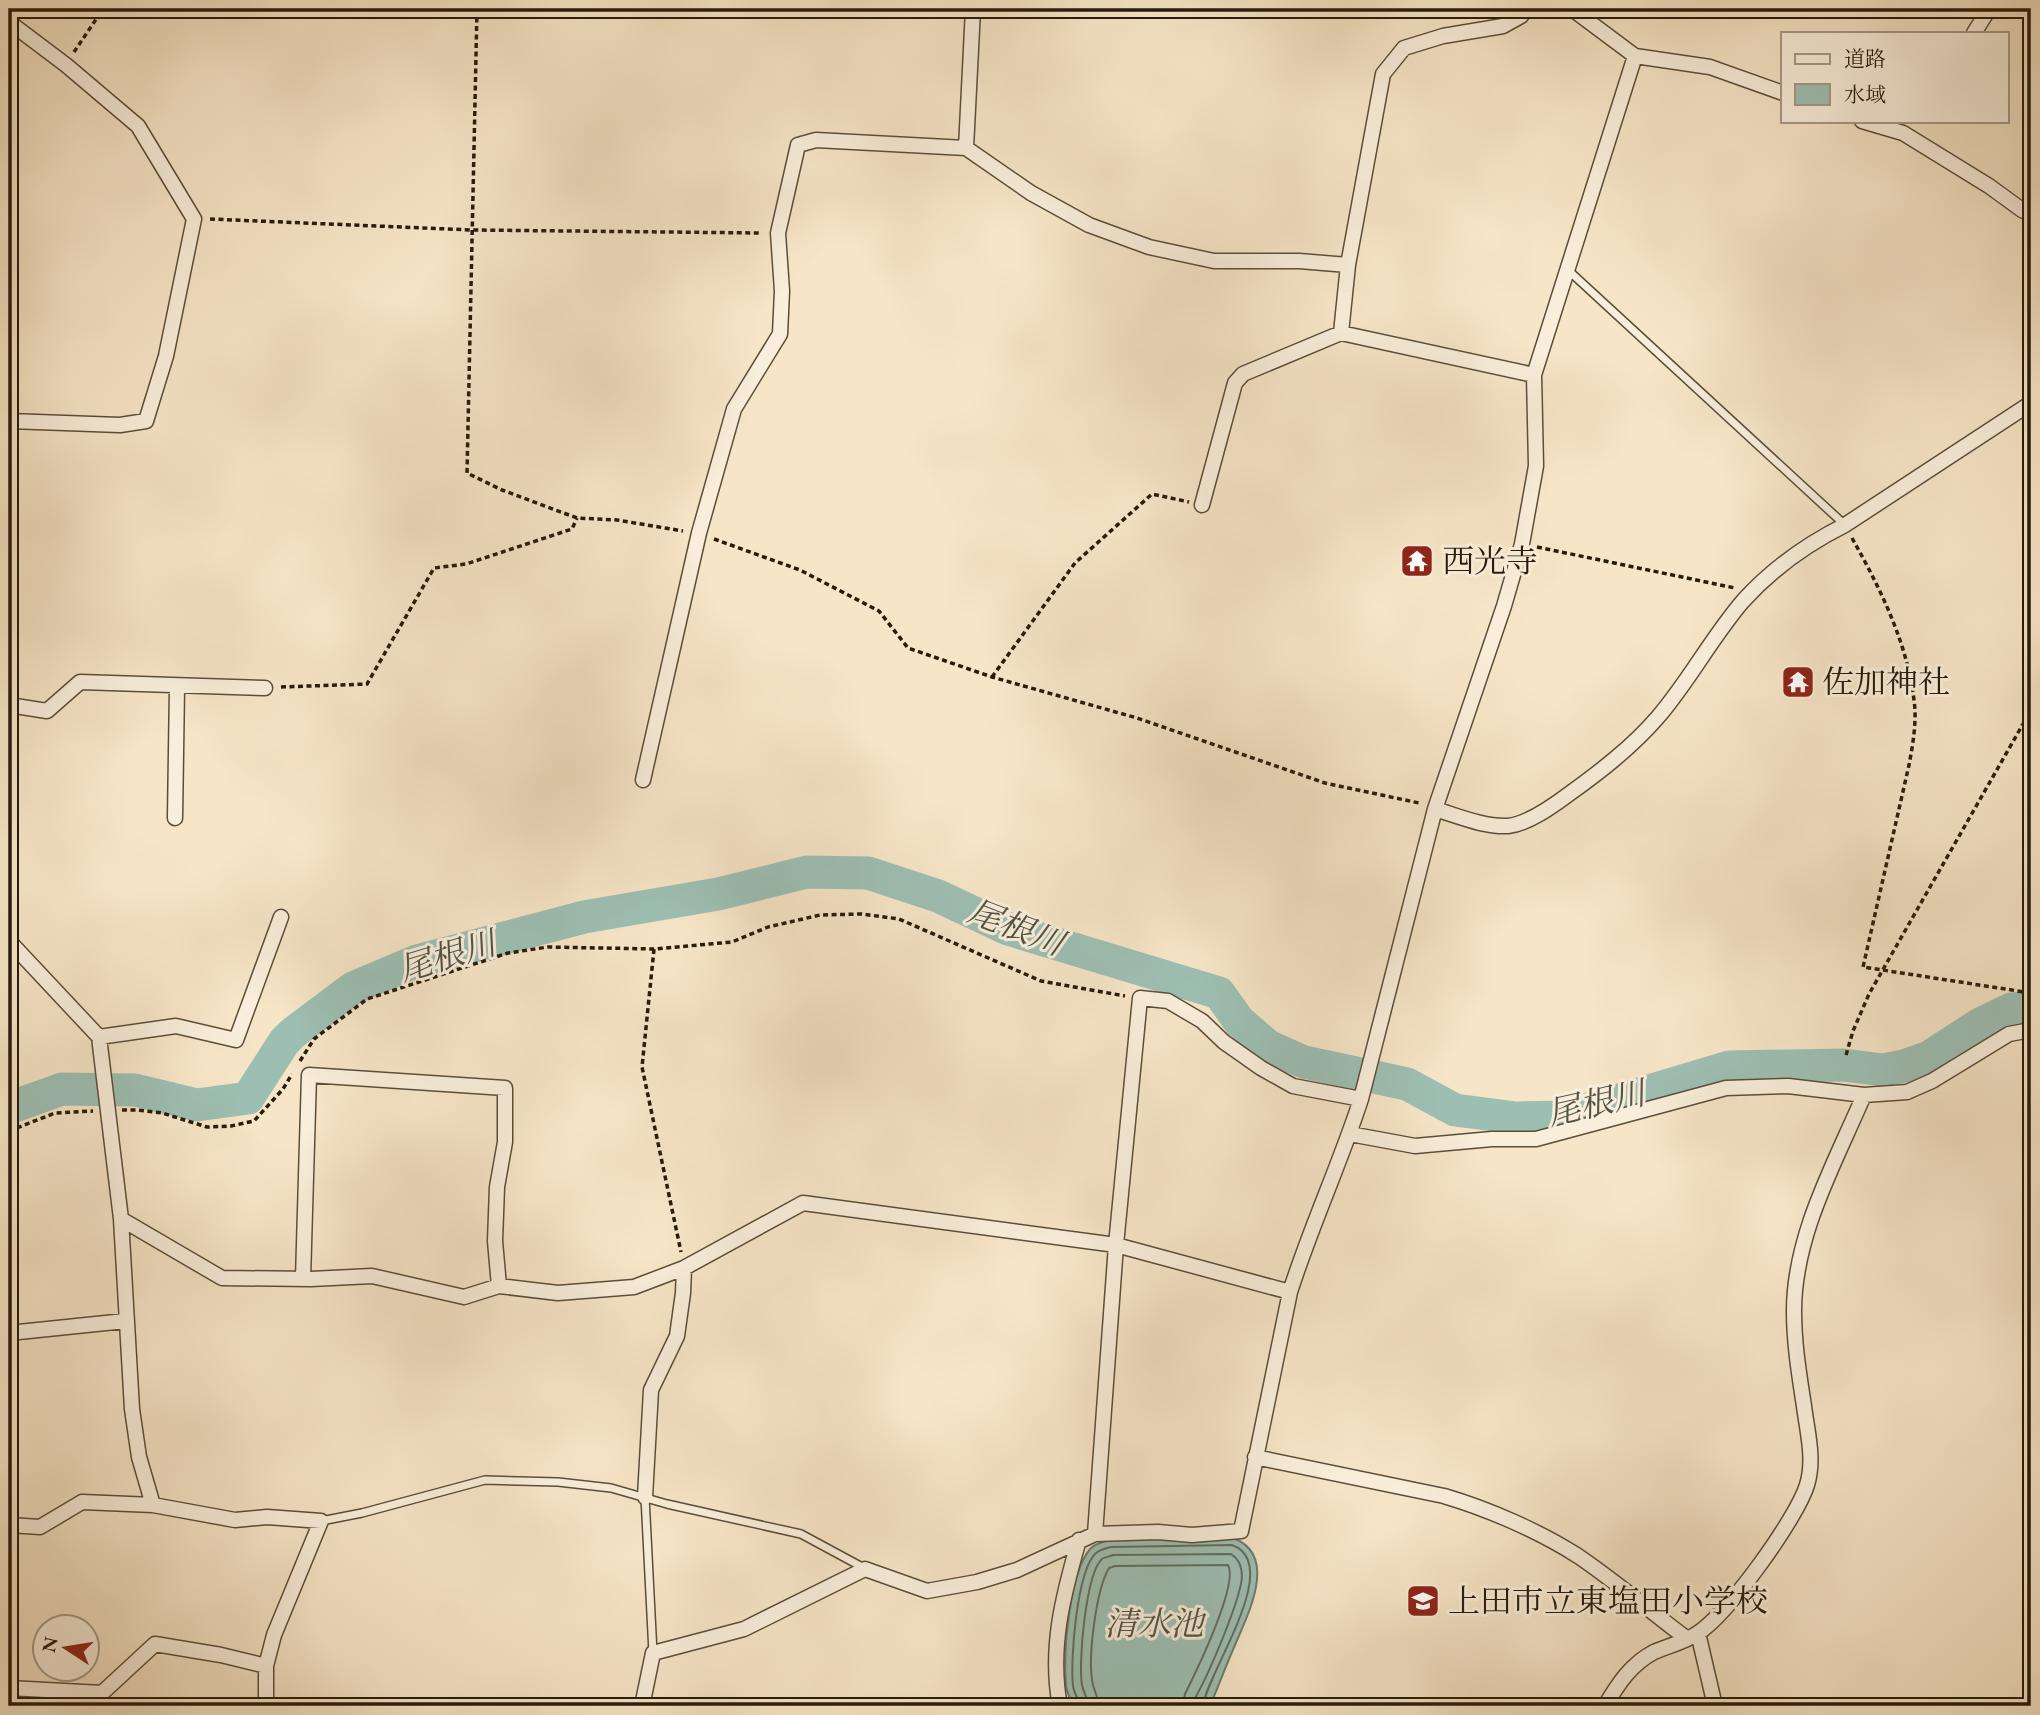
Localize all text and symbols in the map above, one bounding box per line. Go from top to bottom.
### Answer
legend [1781,32,2008,122]
text: 道路 [1844,45,1886,72]
text: 水域 [1844,81,1886,108]
place label: 西光寺 [1442,540,1538,582]
temple icon: 西光寺 [1398,542,1436,580]
place label: 佐加神社 [1822,661,1950,703]
temple icon: 佐加神社 [1779,663,1817,701]
water label: 尾根川 [962,889,1073,966]
water label: 尾根川 [393,920,503,991]
water label: 尾根川 [1543,1070,1652,1135]
place label: 上田市立東塩田小学校 [1448,1580,1768,1622]
school or university icon: 上田市立東塩田小学校 [1404,1582,1442,1620]
water label: 清水池 [1105,1602,1207,1645]
north arrow [32,1614,102,1684]
text: N [36,1634,64,1655]

